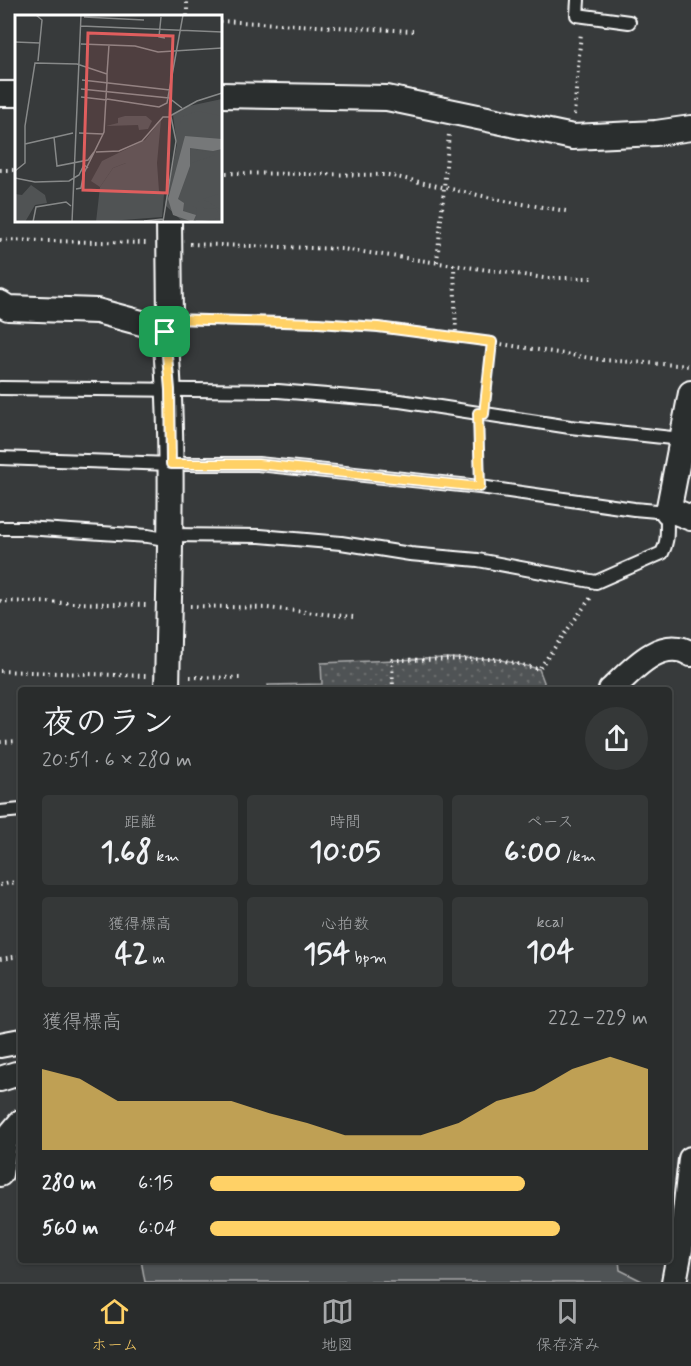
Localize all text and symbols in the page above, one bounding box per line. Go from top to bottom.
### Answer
inset map [15,15,222,222]
pin [139,306,190,357]
icon: arrive [148,315,181,348]
text: 夜のラン [42,702,174,746]
button: share [585,707,648,770]
text: 20:51 · 6 × 280 m [42,747,192,774]
text: 距離 [124,812,156,833]
text: 時間 [329,812,361,833]
text: ペース [526,812,574,833]
text: 1.68 [100,833,152,872]
text: 10:05 [309,833,381,872]
text: 6:00 [504,833,561,872]
text: km [152,846,180,867]
text: /km [561,846,596,867]
text: kcal [537,912,563,933]
text: 獲得標高 [108,914,172,935]
text: 心拍数 [321,914,369,935]
text: 104 [526,933,574,972]
text: 42 [115,935,148,974]
text: 154 [303,935,350,974]
text: m [148,948,165,969]
text: bpm [350,948,387,969]
text: 222–229 m [548,1005,648,1032]
text: 獲得標高 [42,1009,122,1036]
text: 280 m [42,1170,96,1197]
text: 6:15 [138,1170,173,1197]
text: 560 m [42,1215,98,1242]
text: 6:04 [138,1215,177,1242]
tab: ホーム [91,1295,138,1356]
tab: 地図 [321,1295,354,1356]
tab: 保存済み [536,1295,600,1356]

